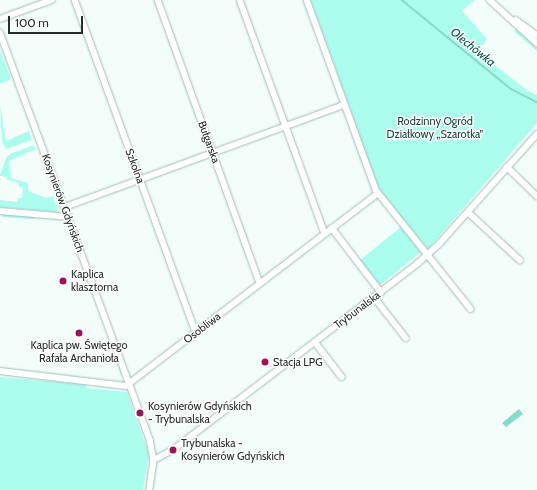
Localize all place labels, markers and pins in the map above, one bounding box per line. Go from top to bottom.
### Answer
place label: Kaplica klasztorna [71,268,118,294]
marker: Kaplica klasztorna [58,276,68,286]
marker: Kaplica pw. Świętego Rafała Archanioła [74,328,84,338]
place label: Kaplica pw. Świętego Rafała Archanioła [30,339,128,365]
place label: Stacja LPG [273,355,323,369]
marker: Stacja LPG [260,357,270,367]
place label: Kosynierów Gdyńskich - Trybunalska [148,400,252,426]
marker: Kosynierów Gdyńskich - Trybunalska [135,408,145,418]
place label: Trybunalska - Kosynierów Gdyńskich [181,437,285,463]
marker: Trybunalska - Kosynierów Gdyńskich [168,445,178,455]

